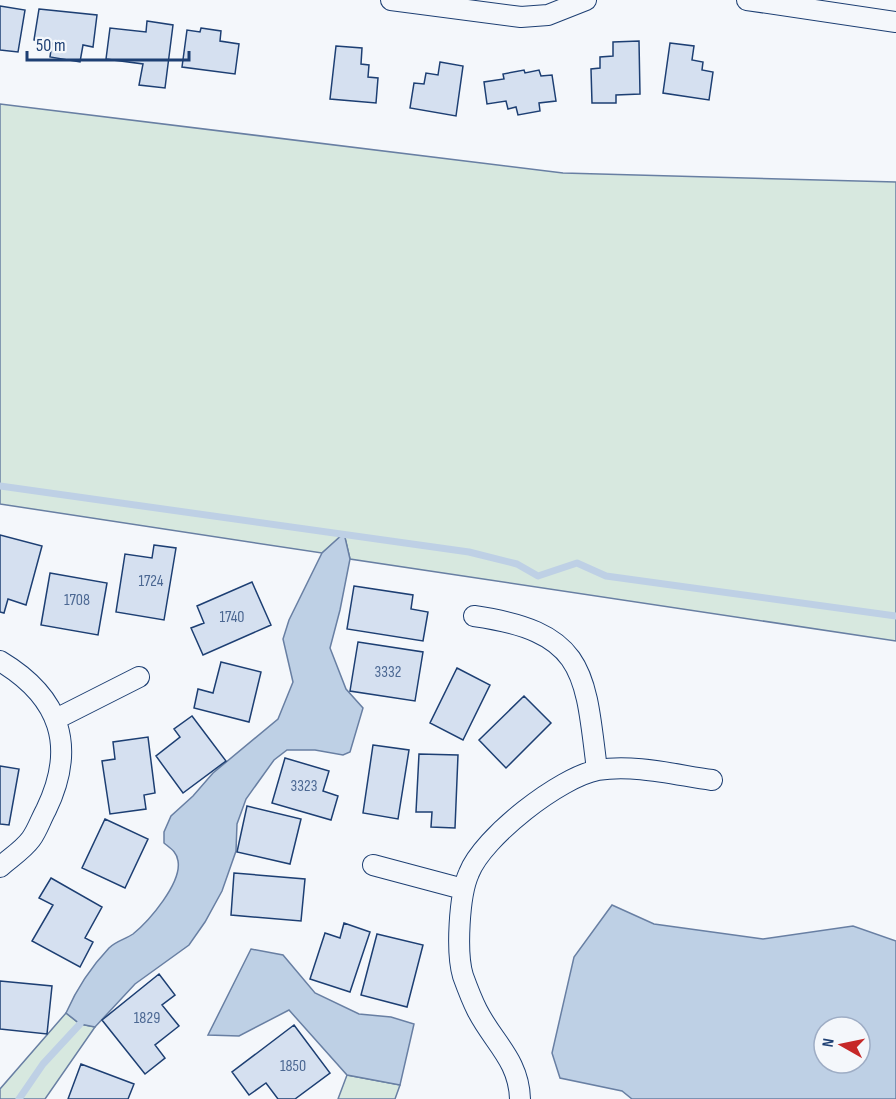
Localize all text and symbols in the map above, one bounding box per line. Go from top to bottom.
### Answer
scale bar [27,24,189,62]
text: 50 m [36,35,66,56]
house number: 1724 [138,572,164,591]
house number: 1708 [64,591,90,610]
house number: 1740 [220,608,244,627]
house number: 3332 [375,663,401,682]
house number: 3323 [291,777,317,796]
house number: 1829 [134,1009,160,1028]
north arrow [812,1015,872,1075]
text: N [819,1037,839,1049]
house number: 1850 [280,1057,306,1076]

